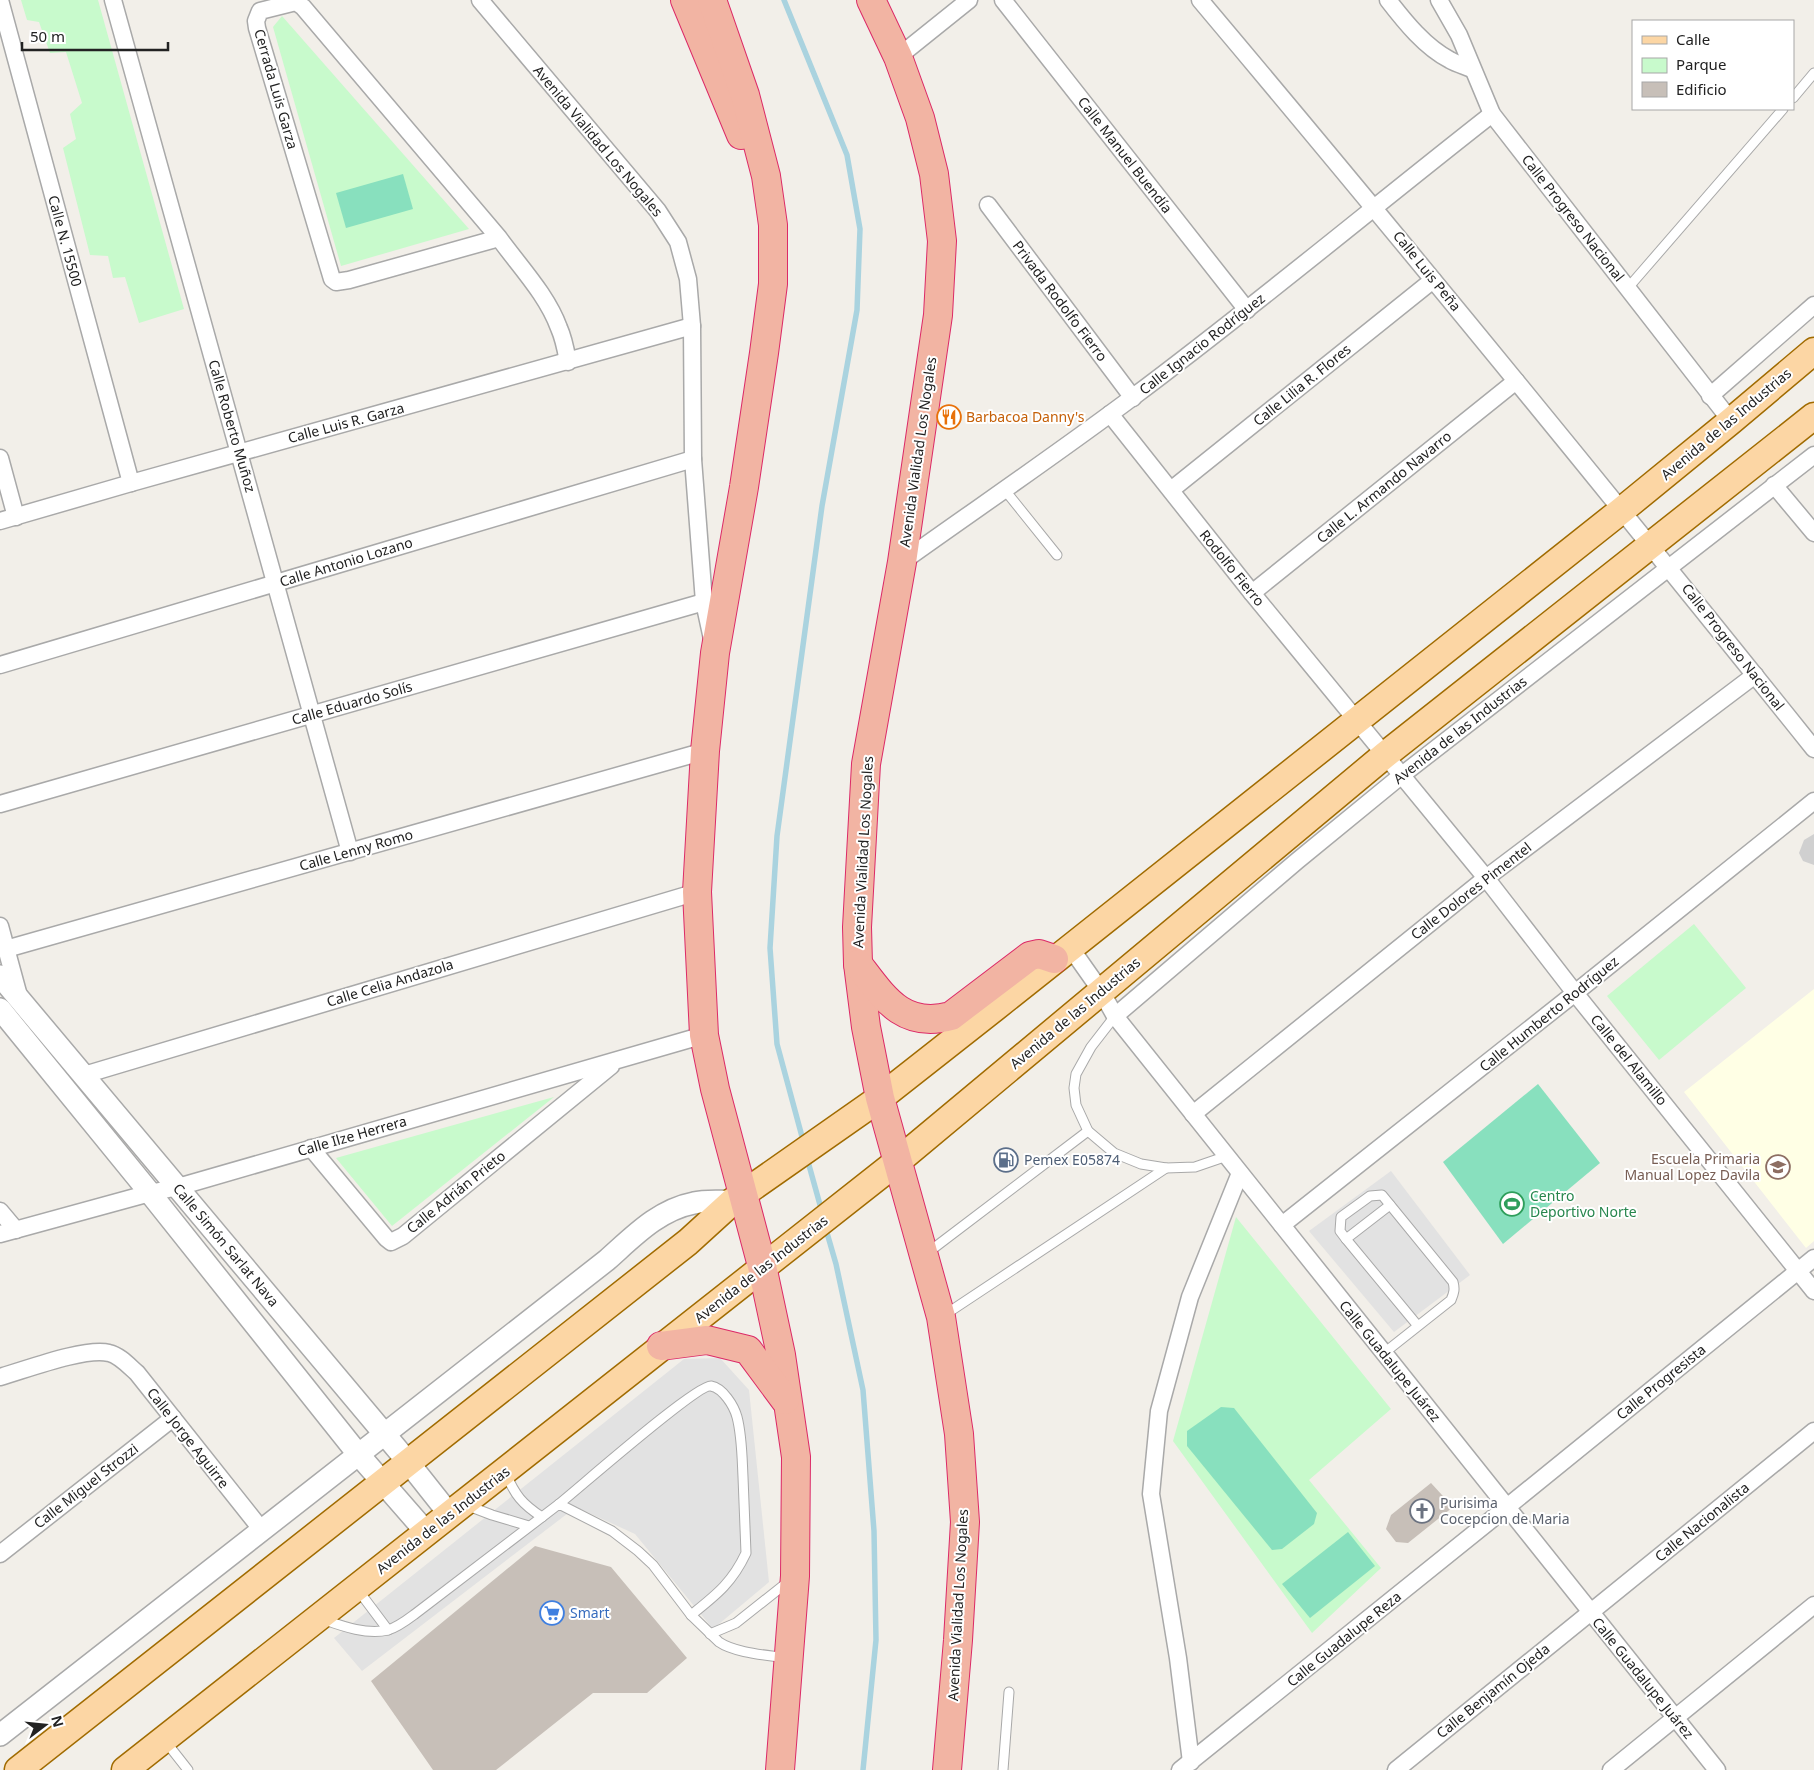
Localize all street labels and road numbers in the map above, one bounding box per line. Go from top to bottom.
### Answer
street label: Cerrada Luis Garza [250,27,303,151]
street label: Avenida Vialidad Los Nogales [529,61,668,221]
street label: Calle Manuel Buendía [1074,93,1177,217]
street label: Calle Progreso Nacional [1518,150,1629,285]
street label: Calle N. 15500 [44,193,87,289]
street label: Calle Luis Peña [1389,227,1466,315]
street label: Privada Rodolfo Fierro [1009,237,1112,365]
street label: Calle Ignacio Rodríguez [1135,288,1269,399]
street label: Calle Lilia R. Flores [1249,339,1355,430]
street label: Avenida Vialidad Los Nogales [895,355,940,548]
street label: Calle Roberto Muñoz [204,357,261,495]
street label: Avenida de las Industrias [1657,363,1795,484]
street label: Calle Luis R. Garza [286,398,406,447]
street label: Calle L. Armando Navarro [1312,426,1455,547]
street label: Rodolfo Fierro [1196,525,1269,610]
street label: Calle Antonio Lozano [277,532,415,591]
street label: Calle Progreso Nacional [1678,579,1789,714]
street label: Avenida de las Industrias [1389,671,1531,788]
street label: Calle Eduardo Solís [289,676,415,729]
street label: Avenida Vialidad Los Nogales [848,755,877,948]
street label: Calle Lenny Romo [297,824,415,875]
street label: Calle Dolores Pimentel [1406,837,1535,944]
street label: Calle Humberto Rodríguez [1475,951,1623,1076]
street label: Avenida de las Industrias [1006,952,1144,1073]
street label: Calle Celia Andazola [324,954,456,1011]
street label: Calle del Alamillo [1587,1010,1672,1109]
street label: Calle Ilze Herrera [295,1111,409,1160]
street label: Calle Adrián Prieto [402,1146,509,1237]
street label: Calle Simón Sarlat Nava [169,1179,284,1310]
street label: Avenida de las Industrias [690,1210,832,1327]
street label: Calle Guadalupe Juárez [1335,1296,1446,1426]
street label: Calle Progresista [1612,1340,1709,1424]
street label: Calle Jorge Aguirre [143,1384,234,1492]
street label: Calle Miguel Strozzi [30,1439,142,1532]
street label: Avenida de las Industrias [372,1461,514,1578]
street label: Calle Nacionalista [1651,1478,1753,1566]
street label: Avenida Vialidad Los Nogales [943,1508,972,1701]
street label: Calle Guadalupe Reza [1283,1587,1405,1691]
street label: Calle Guadalupe Juárez [1588,1613,1699,1743]
street label: Calle Benjamín Ojeda [1432,1639,1553,1742]

